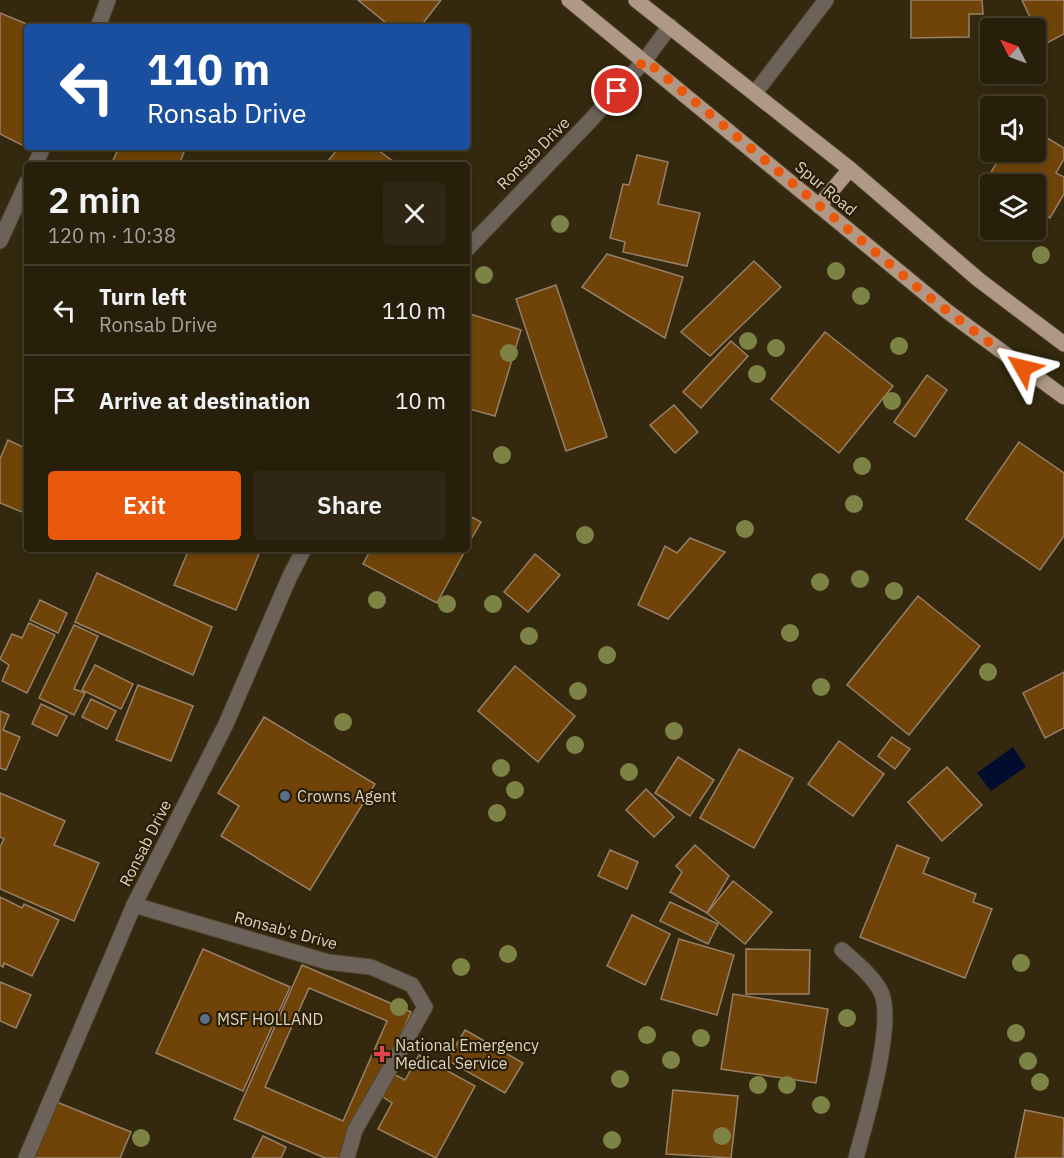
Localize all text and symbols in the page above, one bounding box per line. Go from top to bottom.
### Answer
north arrow [980,18,1046,84]
map controls [980,18,1046,240]
text: 110 m [147,42,270,97]
icon: left [48,48,126,126]
pin [591,65,642,116]
icon: arrive [600,74,633,107]
text: Ronsab Drive [147,95,307,130]
button: sound [980,96,1046,162]
street label: Ronsab Drive [492,112,574,194]
street label: Spur Road [791,157,861,219]
button: layers [980,174,1046,240]
text: 2 min [48,176,141,223]
button: close [383,182,446,245]
text: 120 m · 10:38 [48,222,176,249]
text: Turn left [99,282,187,311]
icon: left [48,294,81,327]
text: 110 m [382,296,446,325]
text: Ronsab Drive [99,311,217,338]
position arrow [991,336,1055,400]
icon: arrive [48,384,81,417]
text: Arrive at destination [99,386,310,415]
text: 10 m [395,386,446,415]
button: Exit [48,471,241,540]
button: Share [253,471,446,540]
place label: Crowns Agent [297,786,397,806]
marker: Crowns Agent [278,789,292,803]
street label: Ronsab Drive [115,796,175,890]
street label: Ronsab's Drive [232,907,340,953]
place label: MSF HOLLAND [217,1009,323,1029]
marker: MSF HOLLAND [198,1012,212,1026]
place label: National Emergency Medical Service [395,1035,539,1073]
marker: National Emergency Medical Service [373,1045,391,1063]

